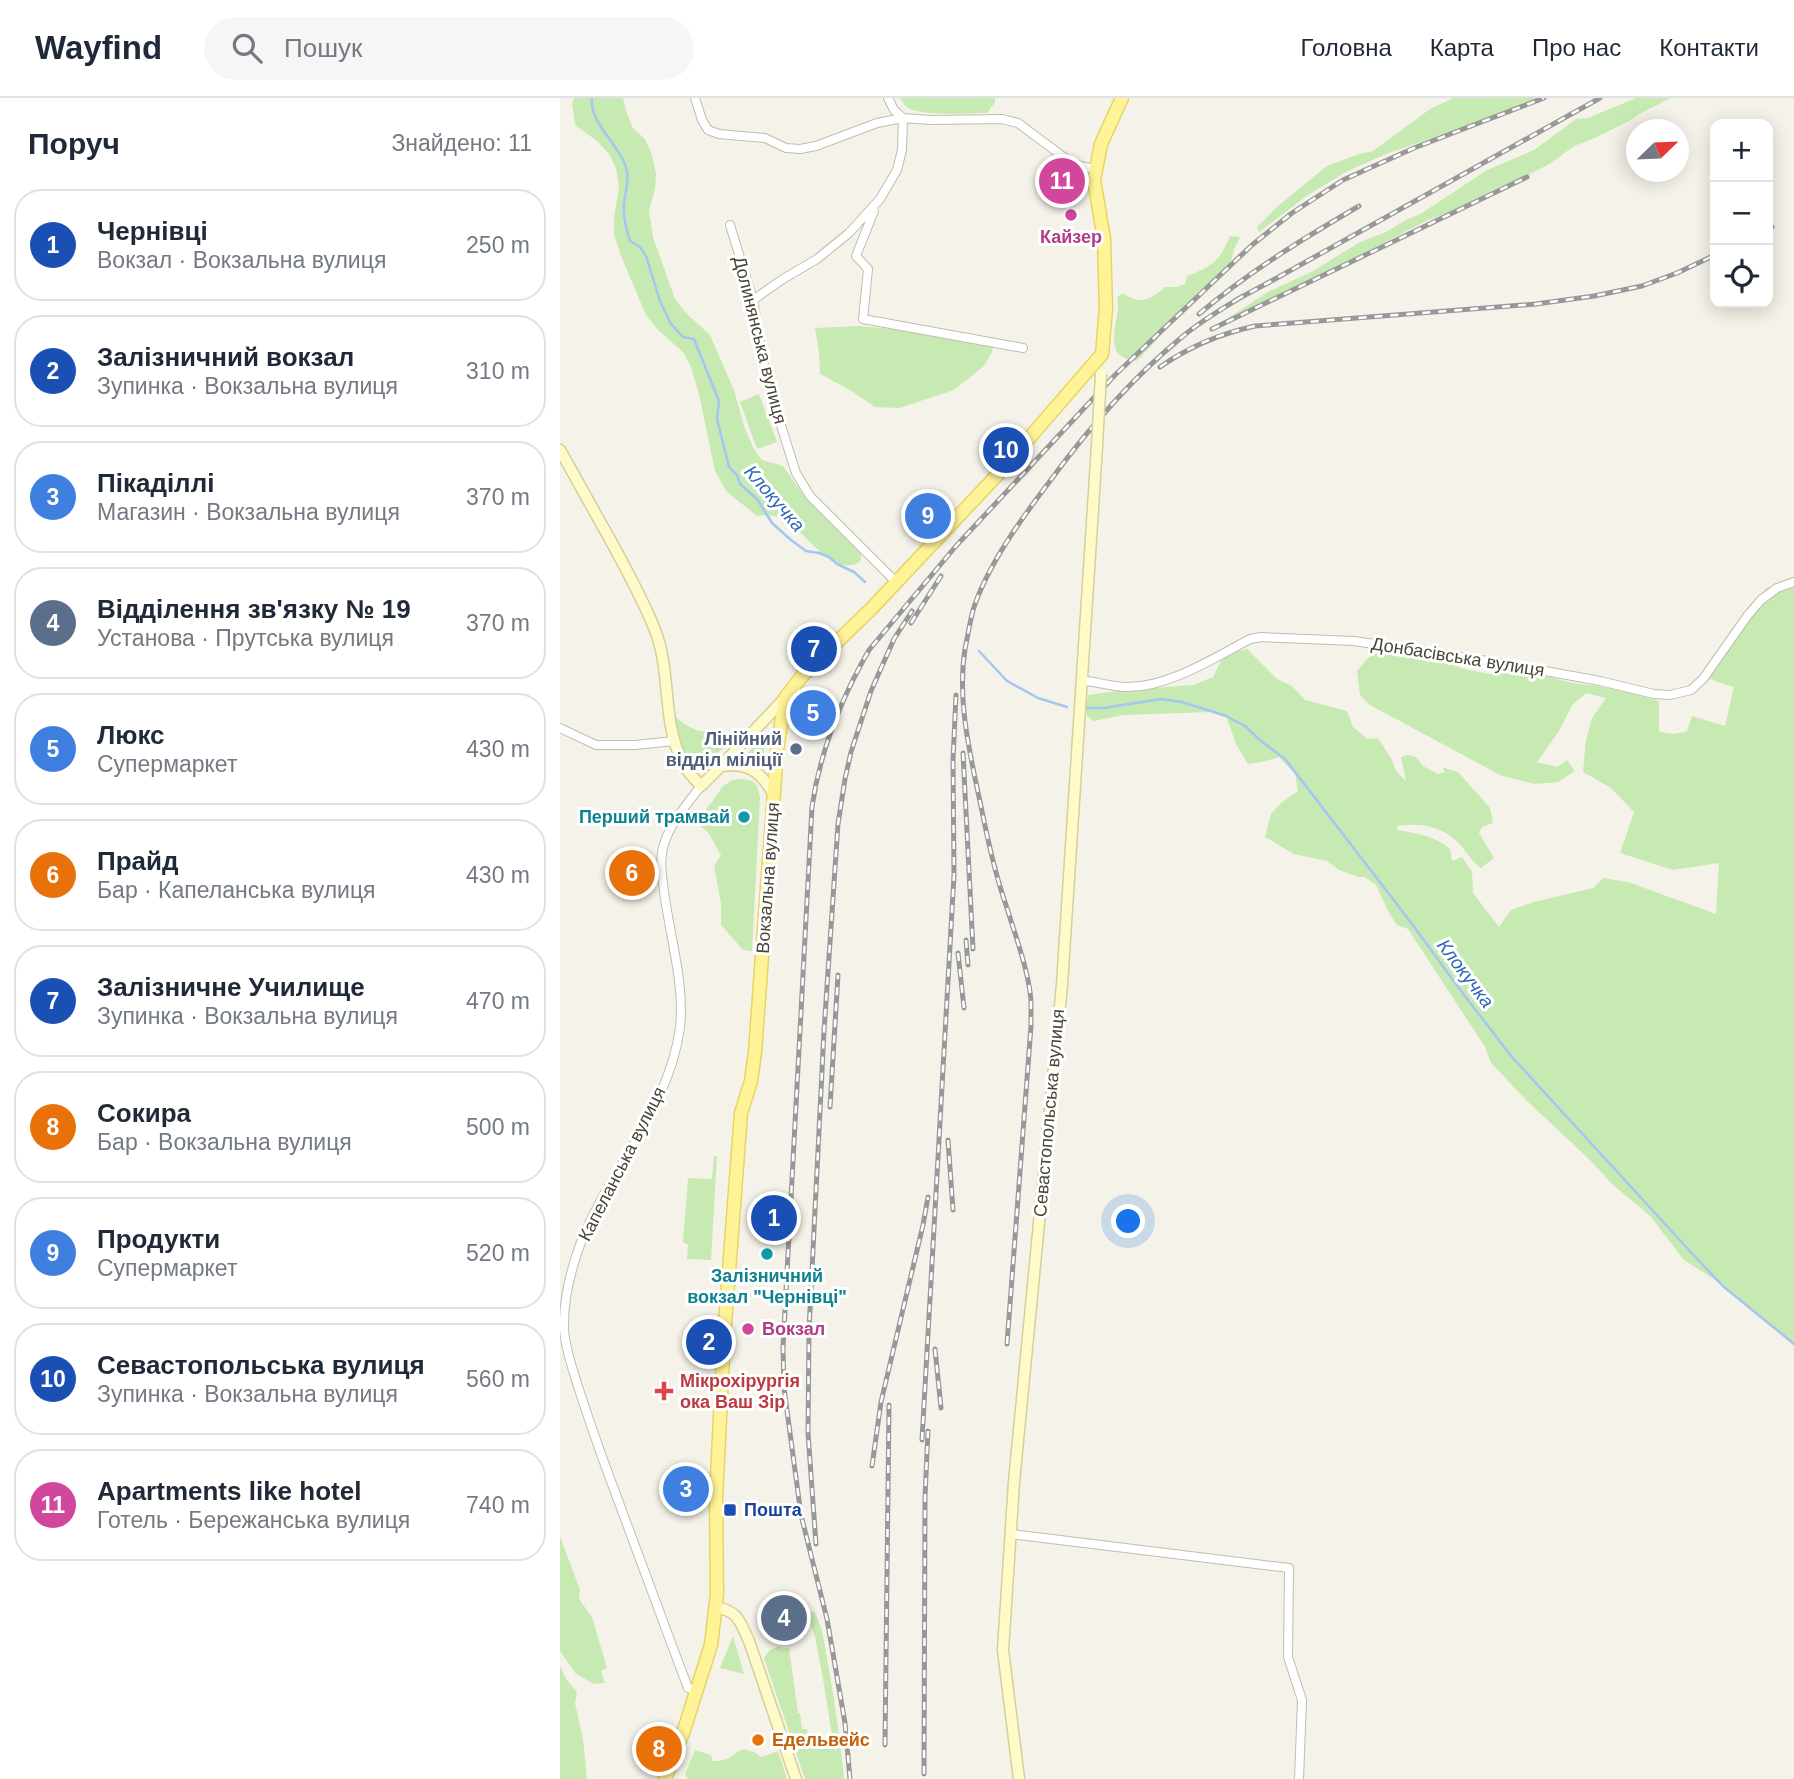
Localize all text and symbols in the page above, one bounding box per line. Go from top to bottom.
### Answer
search box [204,17,694,80]
text: Wayfind [35,29,162,66]
icon: search [228,29,266,67]
text: Пошук [284,33,363,63]
text: Головна [1301,34,1392,61]
text: Карта [1430,34,1494,61]
text: Про нас [1532,34,1621,61]
text: Контакти [1659,34,1759,61]
north arrow [1626,119,1689,182]
map controls [1710,119,1773,308]
button: + [1710,119,1773,182]
text: Поруч [28,127,120,160]
text: Знайдено: 11 [391,130,532,156]
pin: 11 [1039,155,1085,207]
button: − [1710,182,1773,245]
marker: Кайзер [1063,207,1079,223]
text: Чернівці [97,216,208,246]
place label: Кайзер [1040,227,1102,247]
text: 1 [47,232,59,258]
text: 250 m [466,232,530,258]
button: locate [1710,245,1773,308]
text: Вокзал · Вокзальна вулиця [97,247,386,273]
street label: Долинянська вулиця [729,254,791,426]
text: Залізничний вокзал [97,342,354,372]
text: 2 [47,358,59,384]
text: 310 m [466,358,530,384]
text: Зупинка · Вокзальна вулиця [97,373,398,399]
pin: 10 [983,424,1029,476]
water label: Клокучка [740,461,809,536]
text: Пікаділлі [97,468,214,498]
text: 3 [47,484,59,510]
text: 370 m [466,484,530,510]
pin: 9 [905,490,951,542]
text: Магазин · Вокзальна вулиця [97,499,400,525]
text: Відділення зв'язку № 19 [97,594,411,624]
text: 4 [47,610,59,636]
text: 370 m [466,610,530,636]
pin: 7 [791,623,837,675]
text: Установа · Прутська вулиця [97,625,394,651]
street label: Донбасівська вулиця [1370,633,1546,681]
pin: 5 [790,687,836,739]
text: Люкс [97,720,165,750]
place label: Лінійний відділ міліції [666,729,783,770]
text: 5 [47,736,59,762]
text: 430 m [466,736,530,762]
marker: Лінійний відділ міліції [788,741,804,757]
text: Супермаркет [97,751,237,777]
street label: Вокзальна вулиця [753,802,783,954]
place label: Перший трамвай [579,807,730,827]
marker: Перший трамвай [736,809,752,825]
text: Прайд [97,846,179,876]
pin: 6 [609,847,655,899]
text: 6 [47,862,59,888]
text: 430 m [466,862,530,888]
text: Бар · Капеланська вулиця [97,877,376,903]
water label: Клокучка [1433,935,1498,1012]
text: Залізничне Училище [97,972,365,1002]
text: 7 [47,988,59,1014]
text: 470 m [466,988,530,1014]
text: Зупинка · Вокзальна вулиця [97,1003,398,1029]
street label: Севастопольська вулиця [1030,1008,1068,1218]
street label: Капеланська вулиця [574,1084,670,1244]
text: Сокира [97,1098,191,1128]
text: 8 [47,1114,59,1140]
text: 500 m [466,1114,530,1140]
text: Бар · Вокзальна вулиця [97,1129,352,1155]
pin: 1 [751,1192,797,1244]
your location [1111,1204,1145,1238]
text: Продукти [97,1224,220,1254]
text: 9 [47,1240,59,1266]
text: 520 m [466,1240,530,1266]
marker: Залізничний вокзал "Чернівці" [759,1246,775,1262]
text: Супермаркет [97,1255,237,1281]
place label: Залізничний вокзал "Чернівці" [687,1266,847,1307]
pin: 2 [686,1316,732,1368]
place label: Вокзал [762,1319,825,1339]
marker: Вокзал [740,1321,756,1337]
text: Севастопольська вулиця [97,1350,425,1380]
text: 10 [40,1366,66,1392]
text: 560 m [466,1366,530,1392]
place label: Мікрохірургія ока Ваш Зір [680,1371,800,1412]
text: Зупинка · Вокзальна вулиця [97,1381,398,1407]
marker: Мікрохірургія ока Ваш Зір [654,1381,674,1401]
pin: 3 [663,1463,709,1515]
text: Apartments like hotel [97,1476,361,1506]
text: 11 [41,1492,65,1518]
text: 740 m [466,1492,530,1518]
place label: Пошта [744,1500,803,1520]
marker: Пошта [722,1502,738,1518]
text: Готель · Бережанська вулиця [97,1507,410,1533]
pin: 4 [761,1592,807,1644]
pin: 8 [636,1723,682,1775]
place label: Едельвейс [772,1730,870,1750]
marker: Едельвейс [750,1732,766,1748]

